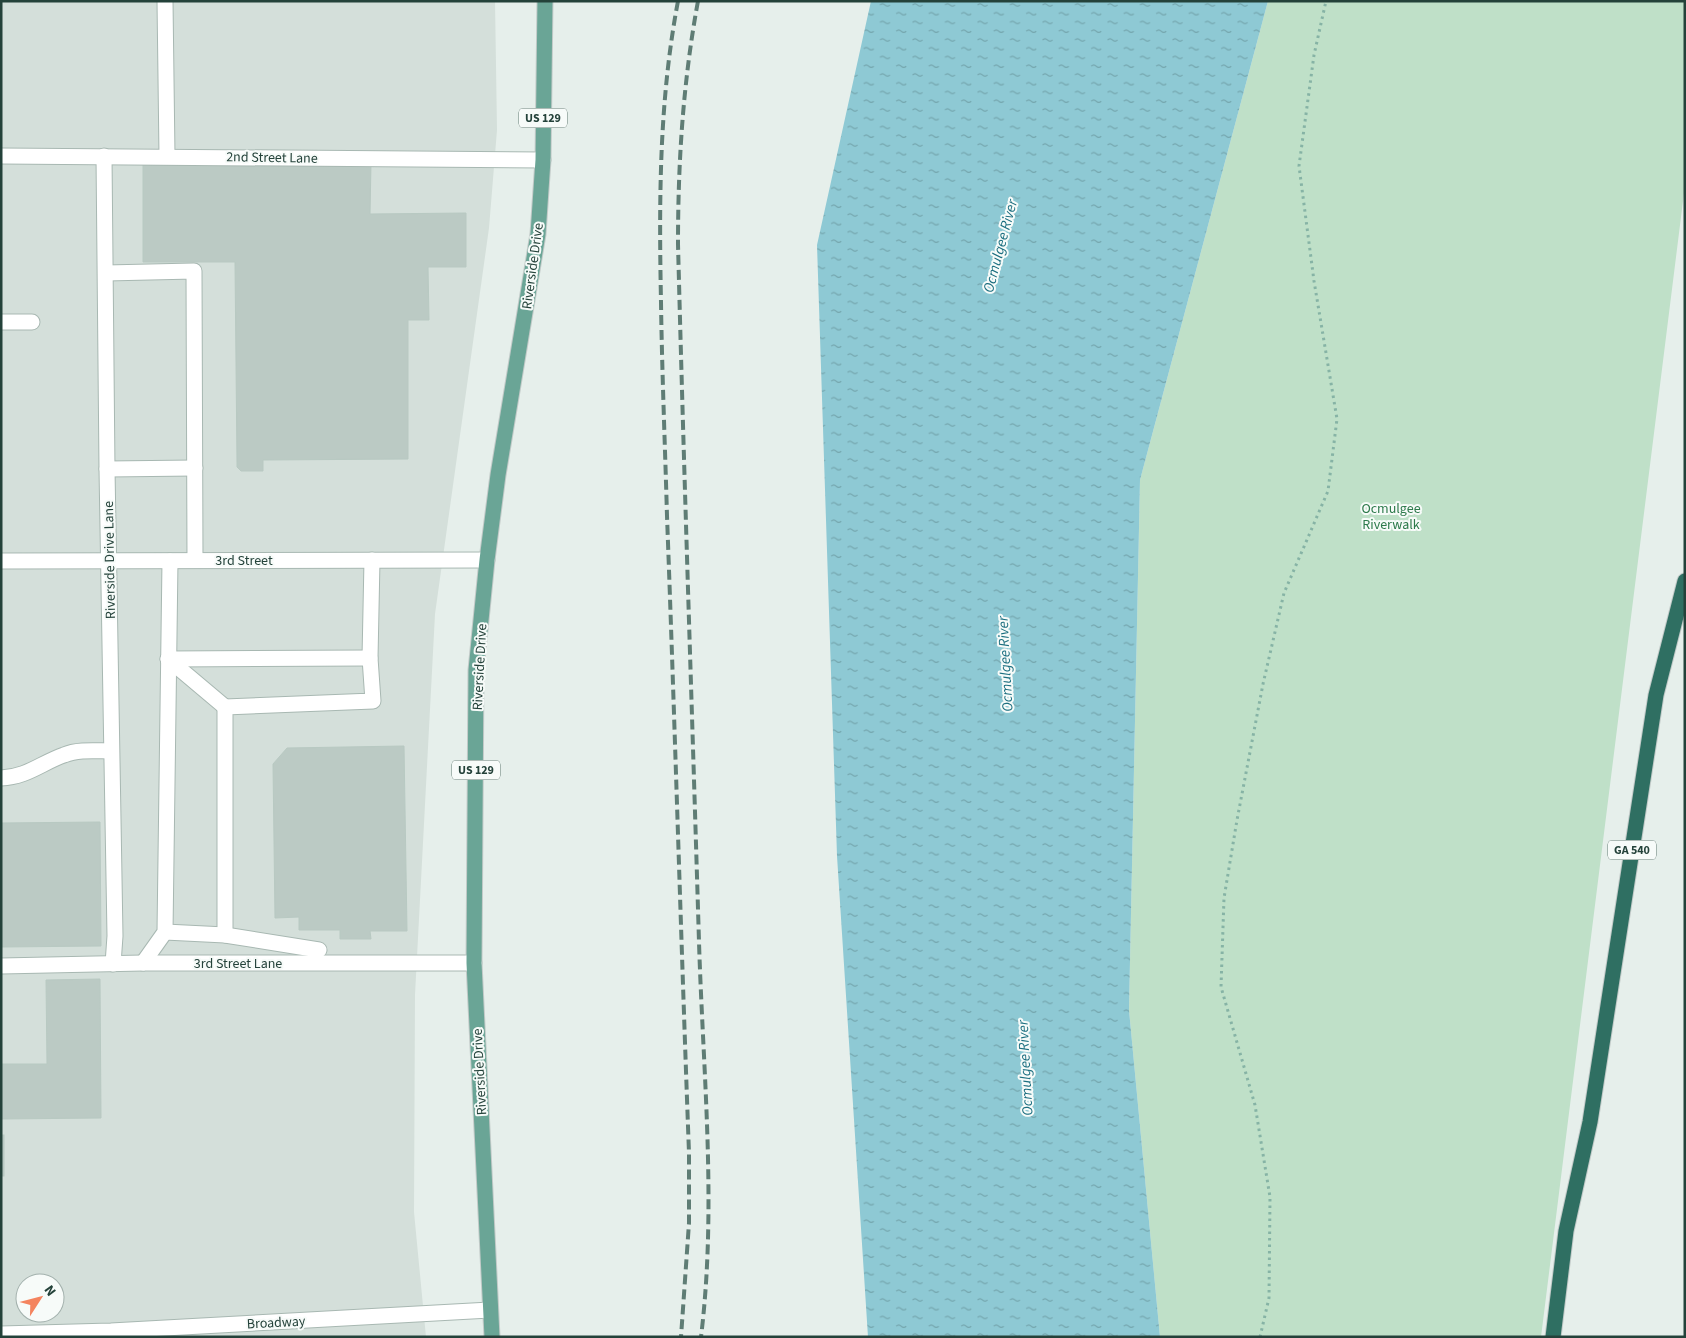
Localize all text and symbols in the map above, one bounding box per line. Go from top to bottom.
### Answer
road number: US 129 [519,109,567,128]
street label: 2nd Street Lane [226,147,318,169]
water label: Ocmulgee River [978,196,1023,295]
street label: Riverside Drive [517,222,549,311]
park label: Ocmulgee Riverwalk [1361,499,1421,535]
street label: Riverside Drive Lane [99,501,121,619]
street label: 3rd Street [215,551,273,571]
water label: Ocmulgee River [992,615,1018,712]
street label: Riverside Drive [468,623,492,711]
road number: US 129 [452,760,500,780]
road number: GA 540 [1608,840,1656,860]
street label: 3rd Street Lane [194,954,282,974]
water label: Ocmulgee River [1012,1019,1038,1116]
street label: Riverside Drive [468,1028,492,1116]
north arrow [15,1273,65,1323]
text: N [39,1281,61,1301]
street label: Broadway [246,1311,306,1335]

